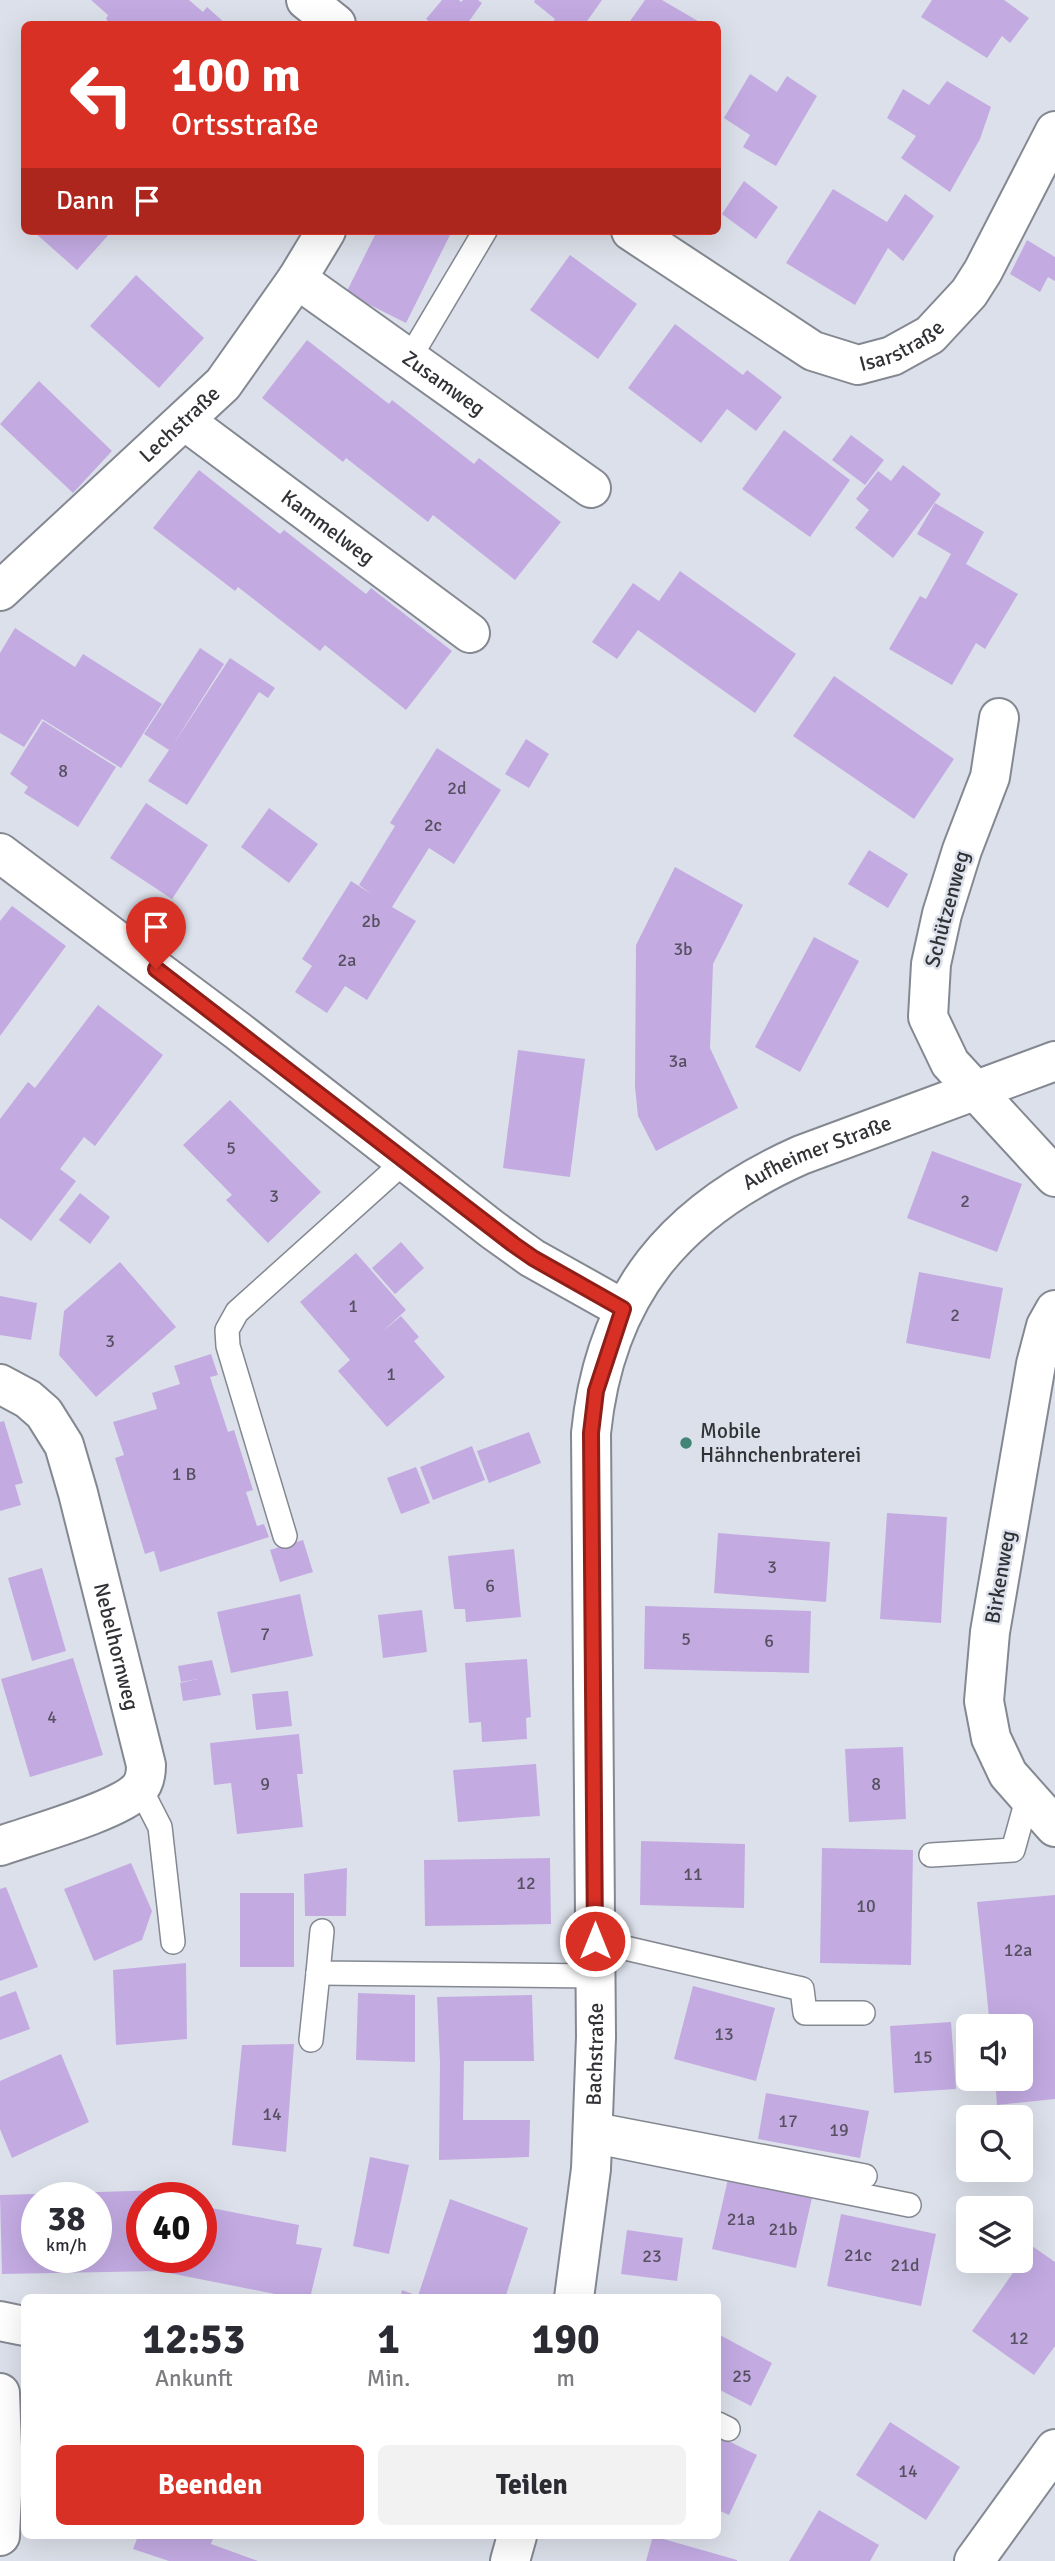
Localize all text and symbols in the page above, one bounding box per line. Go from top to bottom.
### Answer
text: 100 m [171,45,301,105]
icon: left [56,49,147,140]
text: Ortsstraße [171,105,319,144]
icon: arrive [128,182,166,220]
text: Dann [56,185,114,217]
street label: Isarstraße [856,315,950,377]
street label: Zusamweg [397,345,490,422]
street label: Lechstraße [134,381,225,468]
street label: Kammelweg [276,484,380,570]
house number: 8 [58,760,68,782]
house number: 2d [447,777,467,799]
house number: 2c [424,814,442,836]
street label: Schützenweg [919,848,975,970]
pin [126,897,186,969]
icon: arrive [137,908,175,946]
house number: 2b [361,910,381,932]
house number: 3b [673,938,693,960]
house number: 2a [338,949,356,971]
house number: 3a [669,1050,687,1072]
street label: Aufheimer Straße [738,1110,895,1196]
house number: 5 [226,1137,236,1159]
house number: 3 [269,1185,279,1207]
house number: 2 [960,1190,970,1212]
house number: 1 [348,1295,358,1317]
house number: 2 [950,1304,960,1326]
house number: 3 [105,1330,115,1352]
house number: 1 [386,1363,396,1385]
place label: Mobile Hähnchenbraterei [700,1418,861,1468]
marker: Mobile Hähnchenbraterei [678,1435,694,1451]
house number: 1 B [172,1463,196,1485]
street label: Birkenweg [979,1528,1021,1626]
house number: 3 [767,1556,777,1578]
house number: 6 [485,1575,495,1597]
street label: Nebelhornweg [88,1580,145,1713]
house number: 7 [260,1623,270,1645]
house number: 5 [681,1628,691,1650]
house number: 6 [764,1630,774,1652]
house number: 4 [47,1706,57,1728]
house number: 9 [260,1773,270,1795]
house number: 8 [871,1773,881,1795]
house number: 11 [683,1863,703,1885]
house number: 12 [516,1872,536,1894]
house number: 10 [856,1895,876,1917]
position arrow [558,1904,632,1978]
house number: 12a [1004,1939,1032,1961]
street label: Bachstraße [580,2003,609,2106]
map controls [956,2014,1033,2273]
button: sound [956,2014,1033,2091]
house number: 13 [714,2023,734,2045]
house number: 15 [913,2046,933,2068]
house number: 14 [262,2103,282,2125]
button: search [956,2105,1033,2182]
house number: 17 [778,2110,798,2132]
house number: 19 [829,2119,849,2141]
speed limit sign: 40 [126,2182,217,2273]
button: layers [956,2196,1033,2273]
text: 38 [48,2197,85,2240]
house number: 21a [727,2208,755,2230]
house number: 21b [769,2218,797,2240]
text: km/h [46,2234,87,2256]
house number: 21c [844,2244,872,2266]
house number: 23 [642,2245,662,2267]
house number: 21d [891,2254,919,2276]
text: 12:53 [142,2314,245,2365]
text: 1 [377,2314,400,2365]
text: 190 [532,2314,600,2365]
house number: 12 [1009,2327,1029,2349]
text: Ankunft [155,2364,233,2393]
text: Min. [367,2364,410,2393]
text: m [556,2364,575,2393]
house number: 25 [732,2365,752,2387]
button: Beenden [56,2445,364,2525]
button: Teilen [378,2445,686,2525]
house number: 14 [898,2460,918,2482]

